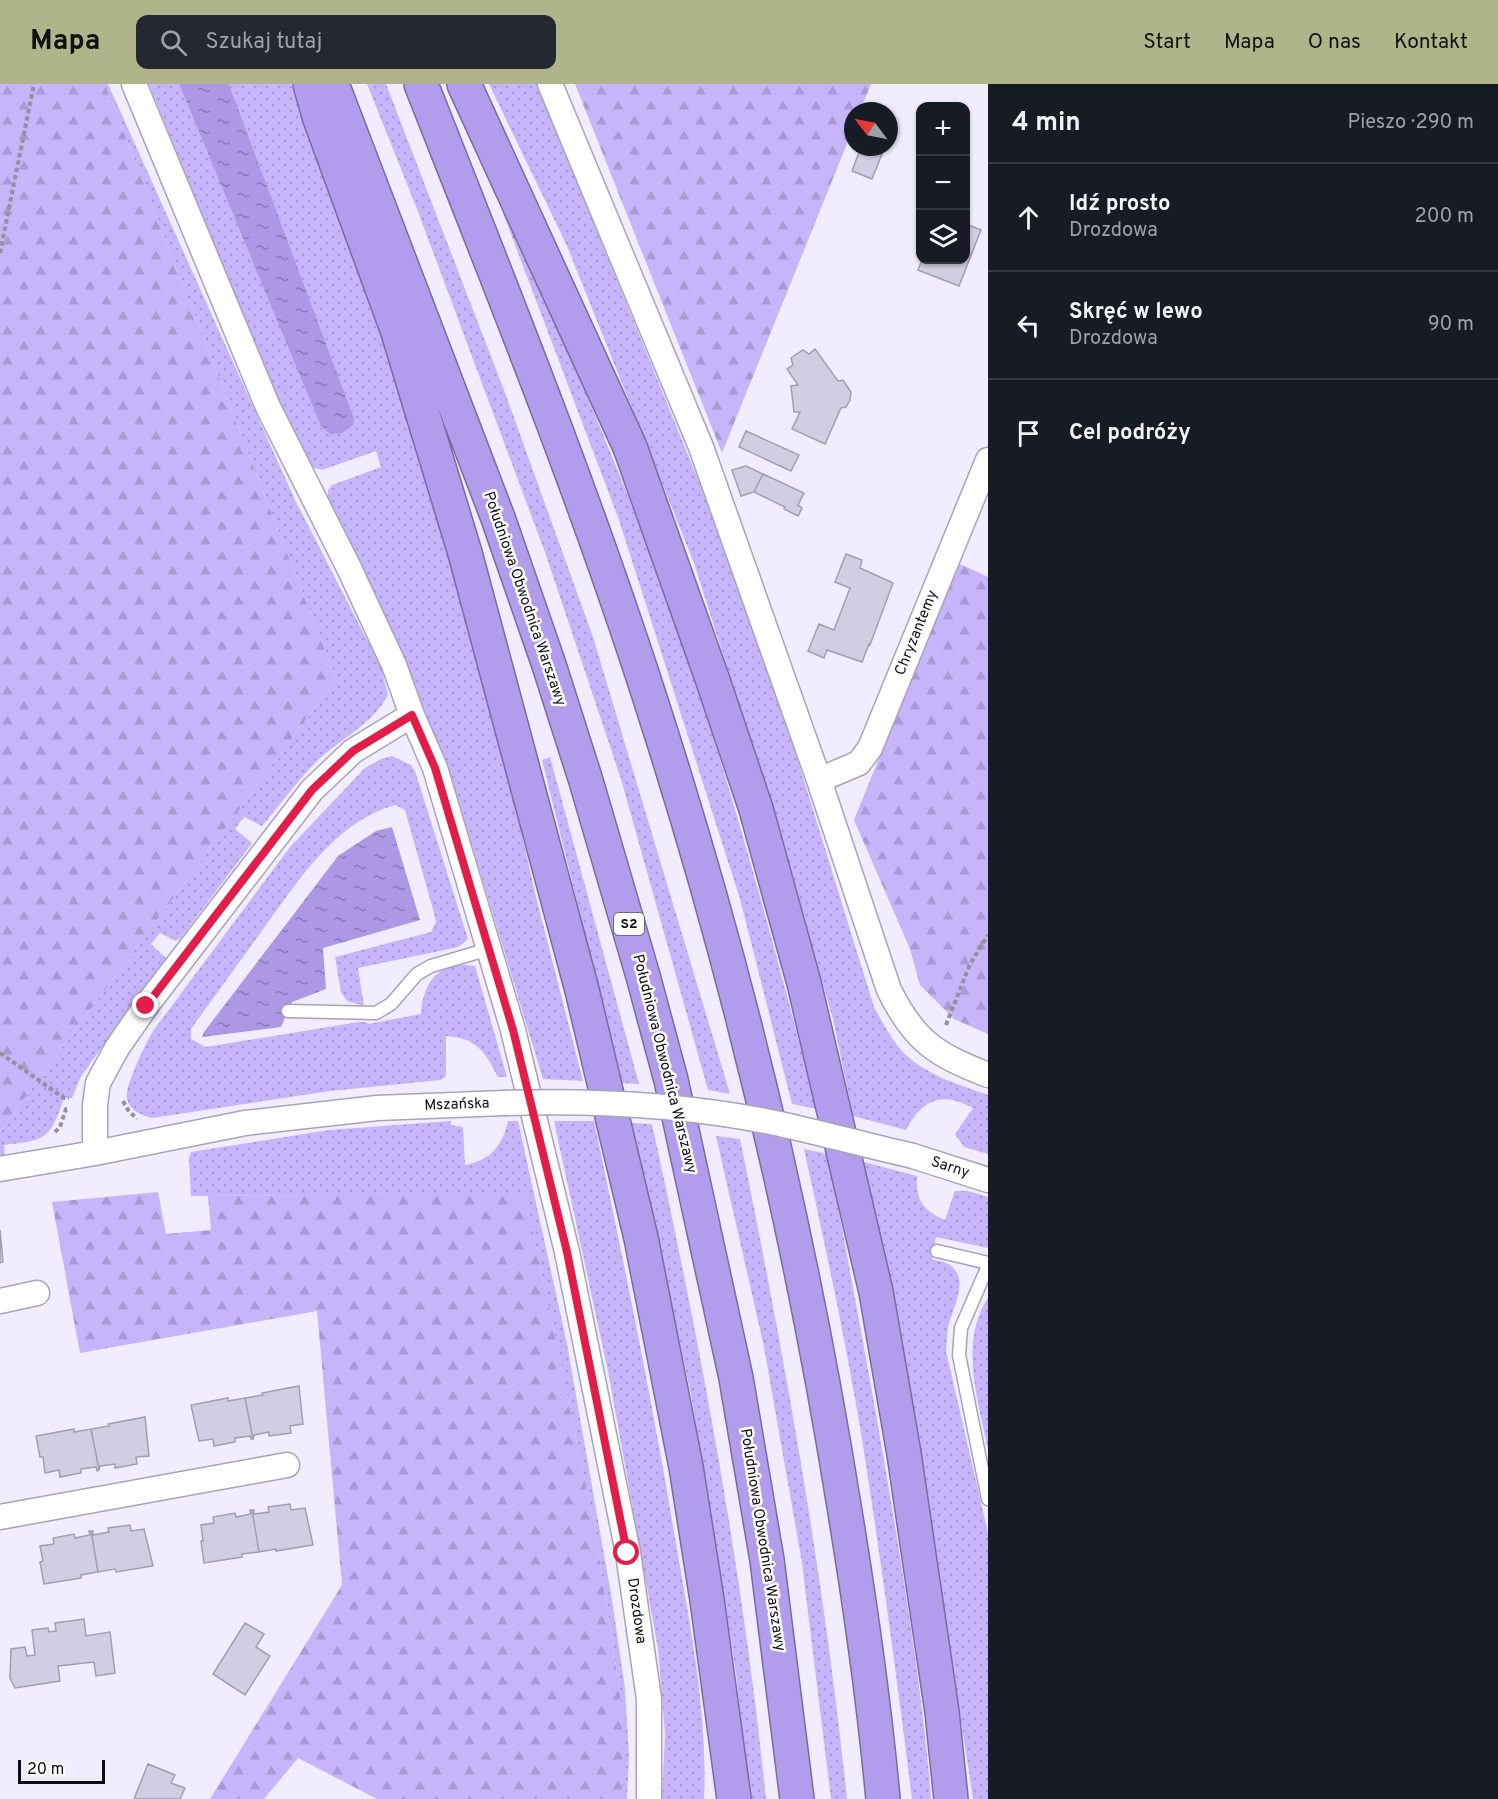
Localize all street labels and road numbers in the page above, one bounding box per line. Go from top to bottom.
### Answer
street label: Południowa Obwodnica Warszawy [478,489,570,709]
street label: Chryzantemy [891,588,943,678]
road number: S2 [614,913,644,935]
street label: Południowa Obwodnica Warszawy [628,952,701,1176]
street label: Mszańska [424,1094,490,1116]
street label: Sarny [928,1153,972,1183]
street label: Południowa Obwodnica Warszawy [735,1427,789,1653]
street label: Drozdowa [622,1577,650,1645]

